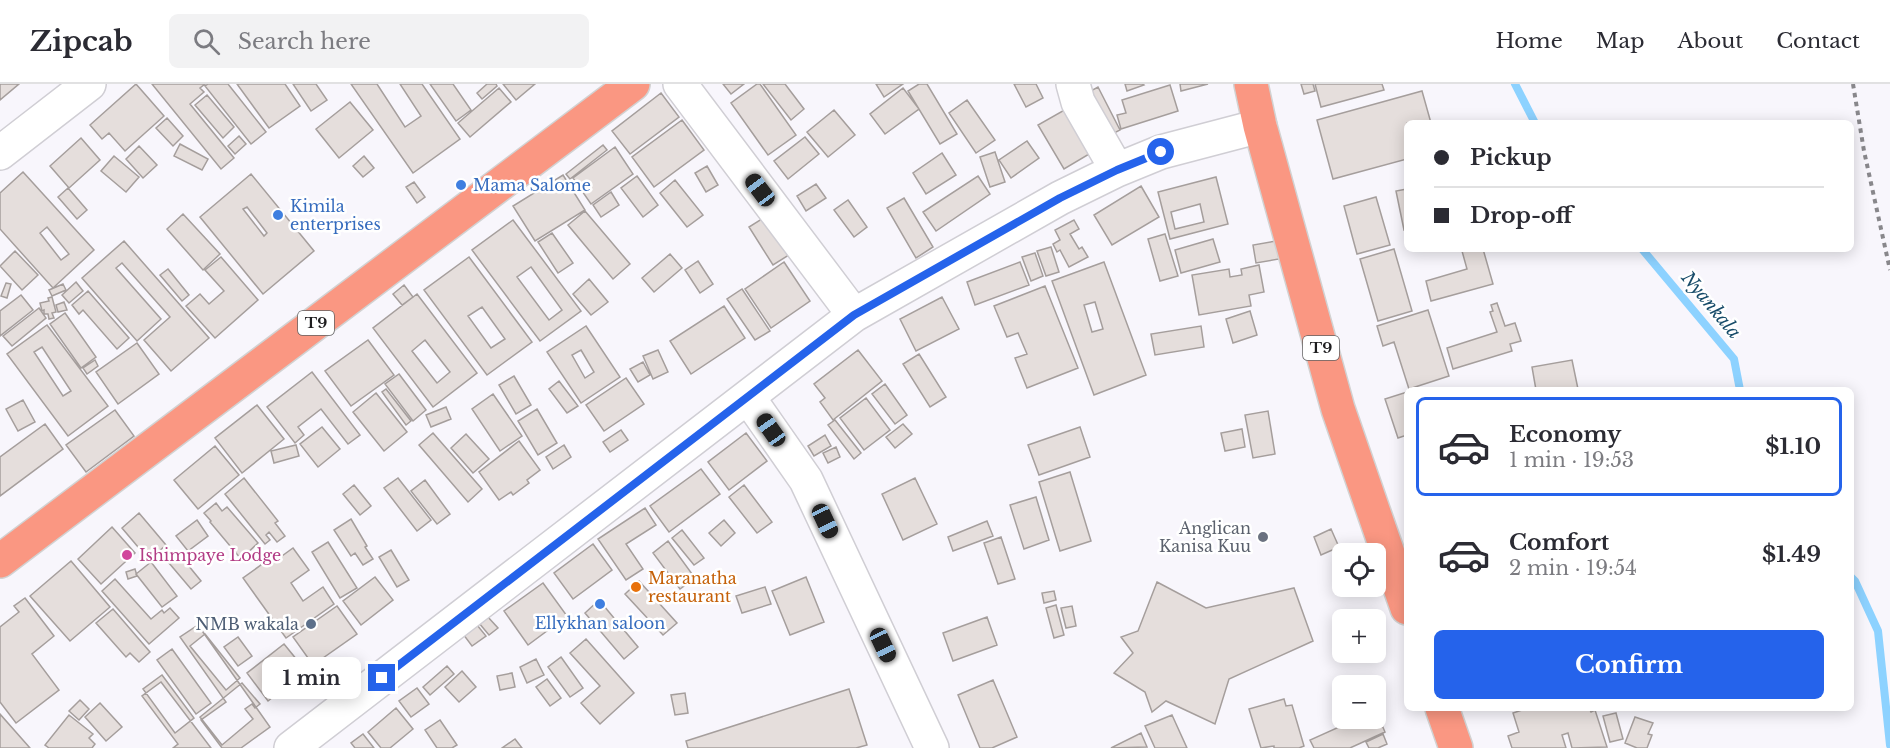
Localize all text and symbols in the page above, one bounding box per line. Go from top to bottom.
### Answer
search box [169,14,589,68]
text: Zipcab [30,24,133,59]
icon: search [190,25,223,58]
text: Search here [238,28,371,55]
text: Home [1496,28,1563,54]
text: Map [1596,28,1644,54]
text: About [1677,28,1743,54]
text: Contact [1776,28,1860,54]
route start [1147,138,1174,165]
text: Pickup [1470,144,1552,171]
car [742,170,778,210]
place label: Mama Salome [473,175,591,195]
marker: Mama Salome [454,178,468,192]
place label: Kimila enterprises [290,196,381,234]
text: Drop-off [1470,202,1572,229]
marker: Kimila enterprises [271,208,285,222]
water label: Nyankala [1676,266,1745,343]
road number: T9 [298,311,334,335]
road number: T9 [1303,336,1339,360]
car [753,410,789,450]
icon: car [1437,420,1491,474]
text: Economy [1509,421,1621,448]
text: $1.10 [1765,433,1821,460]
text: 1 min · 19:53 [1509,448,1634,472]
car [809,501,841,541]
place label: Anglican Kanisa Kuu [1159,518,1251,556]
icon: car [1437,528,1491,582]
text: Comfort [1509,529,1609,556]
marker: Anglican Kanisa Kuu [1256,530,1270,544]
text: $1.49 [1762,541,1821,568]
map controls [1332,543,1386,729]
button: locate [1332,543,1386,597]
place label: Ishimpaye Lodge [139,545,281,565]
marker: Ishimpaye Lodge [120,548,134,562]
text: 2 min · 19:54 [1509,556,1637,580]
place label: Maranatha restaurant [648,568,737,606]
marker: Maranatha restaurant [629,580,643,594]
marker: Ellykhan saloon [593,597,607,611]
button: + [1332,609,1386,663]
place label: Ellykhan saloon [535,613,665,633]
place label: NMB wakala [196,614,299,634]
marker: NMB wakala [304,617,318,631]
car [867,625,899,665]
button: Confirm [1434,630,1824,699]
callout: 1 min [262,657,361,699]
route end [368,664,395,691]
text: 1 min [283,666,340,690]
button: − [1332,675,1386,729]

